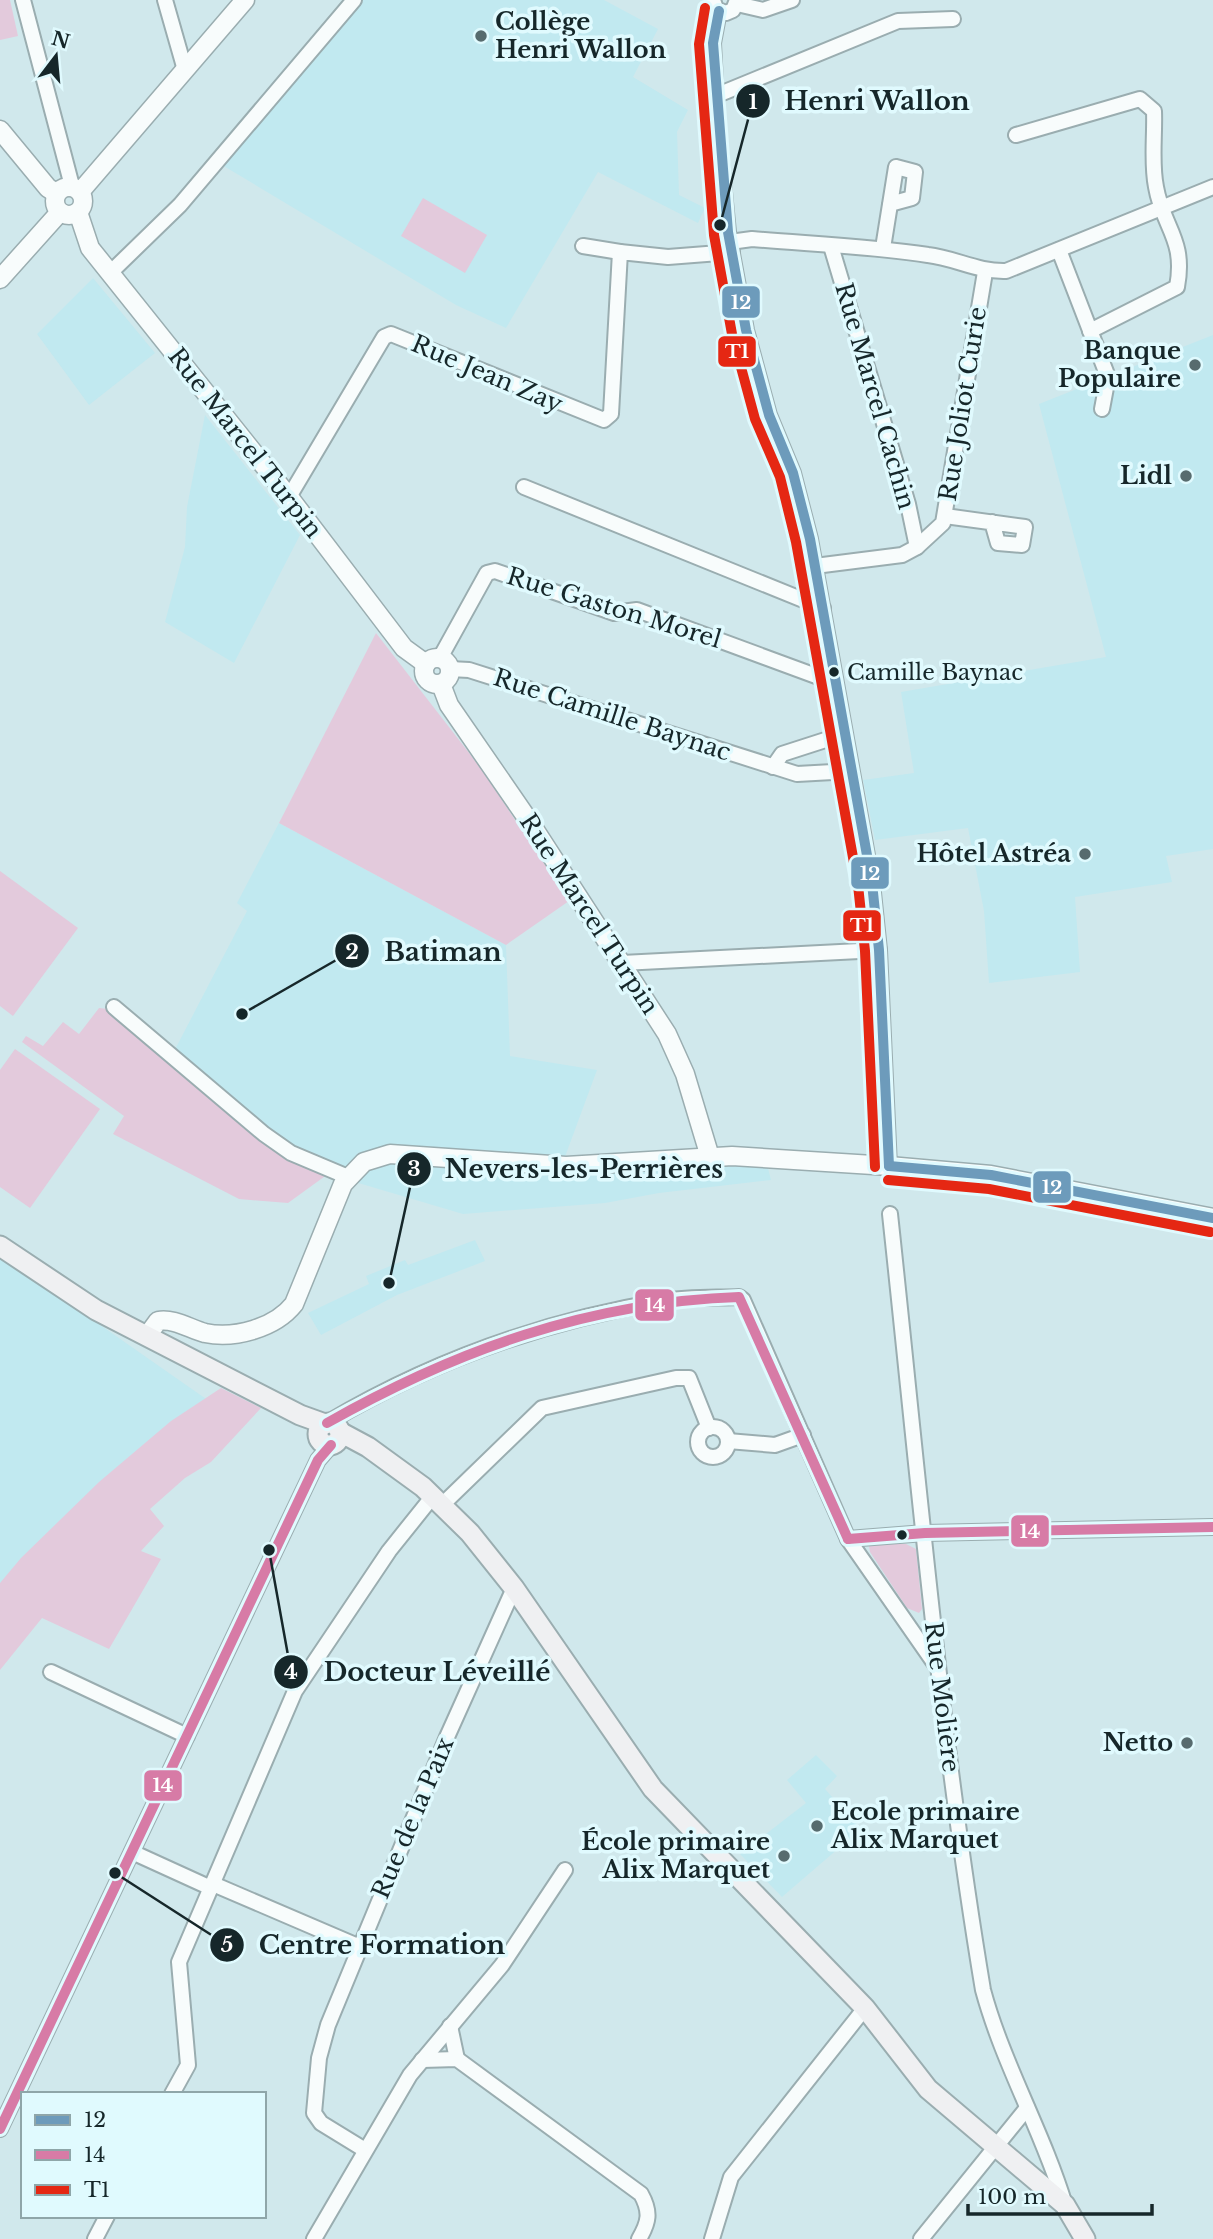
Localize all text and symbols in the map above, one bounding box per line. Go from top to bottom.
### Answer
place label: Collège Henri Wallon [495,7,667,64]
north arrow [21,21,91,91]
text: N [49,27,72,54]
marker: Collège Henri Wallon [473,28,489,44]
callout: Henri Wallon [735,78,985,125]
text: Henri Wallon [784,85,970,117]
text: 1 [748,89,758,115]
street label: Rue Marcel Cachin [829,279,922,512]
line badge: 12 [721,285,761,319]
text: 12 [731,291,751,314]
street label: Rue Joliot Curie [933,305,992,503]
street label: Rue Jean Zay [407,329,568,419]
line badge: T1 [717,335,757,368]
place label: Banque Populaire [1058,336,1181,393]
text: T1 [725,340,749,363]
street label: Rue Marcel Turpin [162,342,329,544]
marker: Banque Populaire [1187,357,1203,373]
place label: Lidl [1120,461,1172,490]
marker: Lidl [1178,468,1194,484]
street label: Rue Gaston Morel [503,561,725,654]
place label: Camille Baynac [847,659,1023,686]
street label: Rue Camille Baynac [490,662,734,767]
marker: Camille Baynac [827,665,841,679]
street label: Rue Marcel Turpin [514,808,665,1019]
place label: Hôtel Astréa [916,839,1071,868]
marker: Hôtel Astréa [1077,846,1093,862]
line badge: 12 [850,856,890,890]
text: 12 [860,862,880,885]
line badge: T1 [842,909,882,942]
text: T1 [850,914,874,937]
callout: Batiman [335,928,515,975]
text: Batiman [384,936,502,968]
text: 2 [345,939,359,965]
callout: Nevers-les-Perrières [396,1145,738,1192]
text: Nevers-les-Perrières [445,1153,723,1185]
text: 3 [407,1156,421,1182]
line badge: 12 [1032,1170,1072,1204]
text: 12 [1042,1176,1062,1199]
line badge: 14 [634,1288,675,1322]
text: 14 [645,1294,665,1317]
line badge: 14 [1010,1514,1050,1548]
text: 14 [1020,1520,1040,1543]
unlabelled marker [895,1528,909,1542]
street label: Rue Molière [919,1620,966,1774]
callout: Docteur Léveillé [274,1648,565,1695]
text: Docteur Léveillé [323,1656,551,1688]
text: 4 [284,1659,298,1685]
place label: Netto [1103,1728,1173,1757]
street label: Rue de la Paix [365,1732,460,1903]
marker: Netto [1179,1735,1195,1751]
line badge: 14 [143,1769,183,1802]
text: 14 [153,1774,173,1797]
place label: Ecole primaire Alix Marquet [830,1797,1020,1854]
marker: Ecole primaire Alix Marquet [809,1818,825,1834]
place label: École primaire Alix Marquet [581,1827,771,1884]
marker: École primaire Alix Marquet [776,1848,792,1864]
callout: Centre Formation [210,1921,519,1968]
text: Centre Formation [259,1929,505,1961]
text: 5 [221,1932,233,1958]
legend [21,2092,266,2218]
text: 12 [84,2107,106,2133]
text: 14 [84,2142,106,2168]
scale bar [968,2172,1152,2216]
text: T1 [84,2177,110,2203]
text: 100 m [978,2184,1046,2210]

